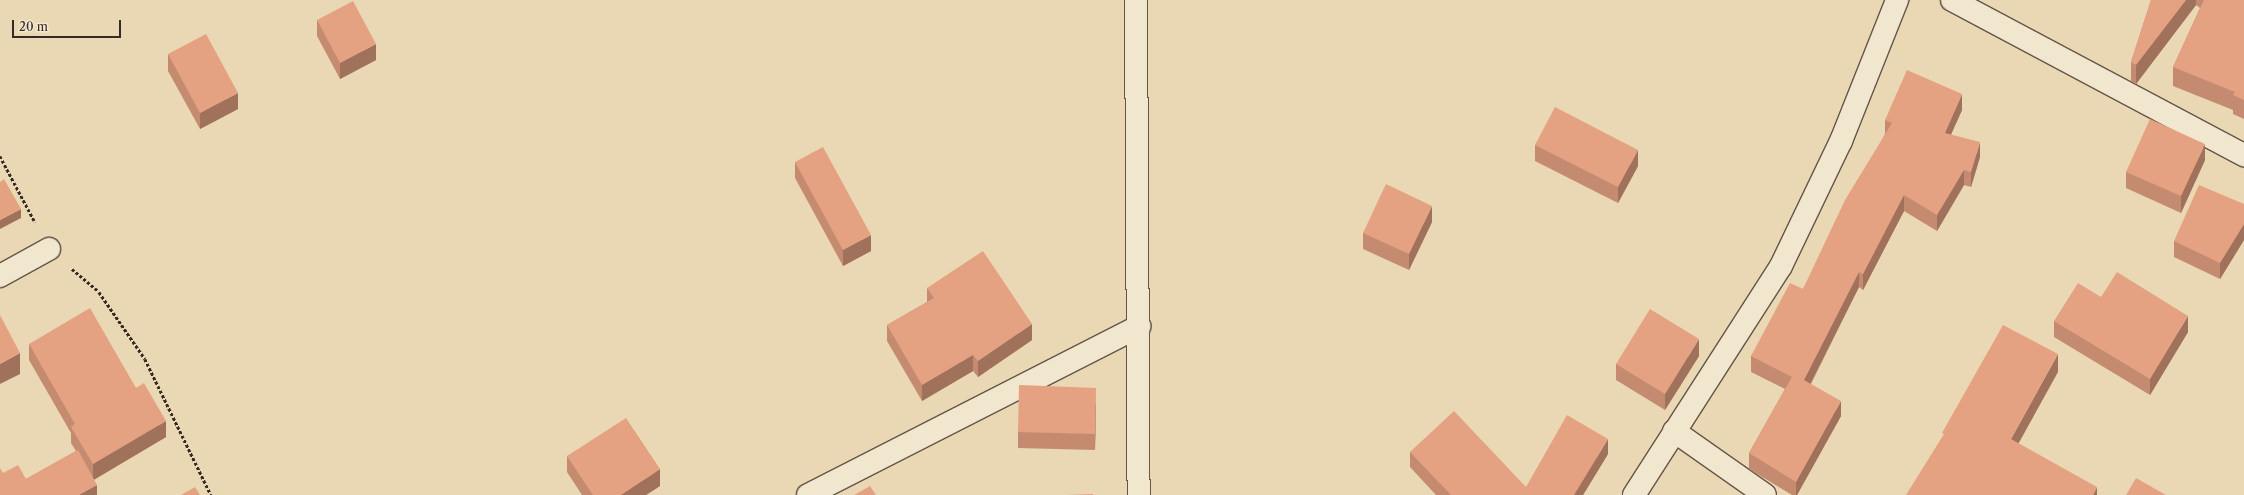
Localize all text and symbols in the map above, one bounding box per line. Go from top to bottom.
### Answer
scale bar [14,12,123,38]
text: 20 m [19,19,48,34]

